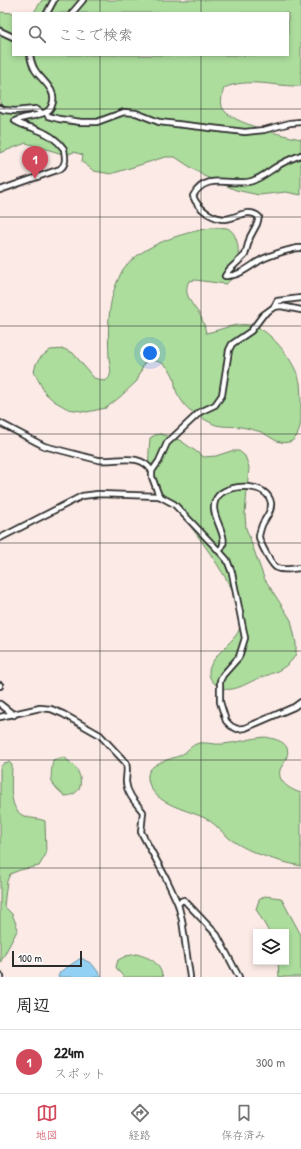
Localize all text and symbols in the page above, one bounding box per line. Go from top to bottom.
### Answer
search box [12,12,289,56]
icon: search [26,23,48,45]
text: ここで検索 [58,24,133,45]
pin: 1 [22,146,48,179]
your location [140,343,160,363]
map controls [253,929,289,965]
button: layers [253,929,289,965]
scale bar [12,949,82,968]
text: 100 m [18,951,42,965]
text: 周辺 [16,993,50,1016]
text: 224m [54,1042,84,1063]
text: 1 [27,1053,31,1071]
text: 300 m [256,1053,285,1071]
text: スポット [54,1064,106,1082]
tab: 地図 [36,1102,58,1142]
tab: 経路 [129,1102,151,1142]
tab: 保存済み [222,1102,266,1142]

